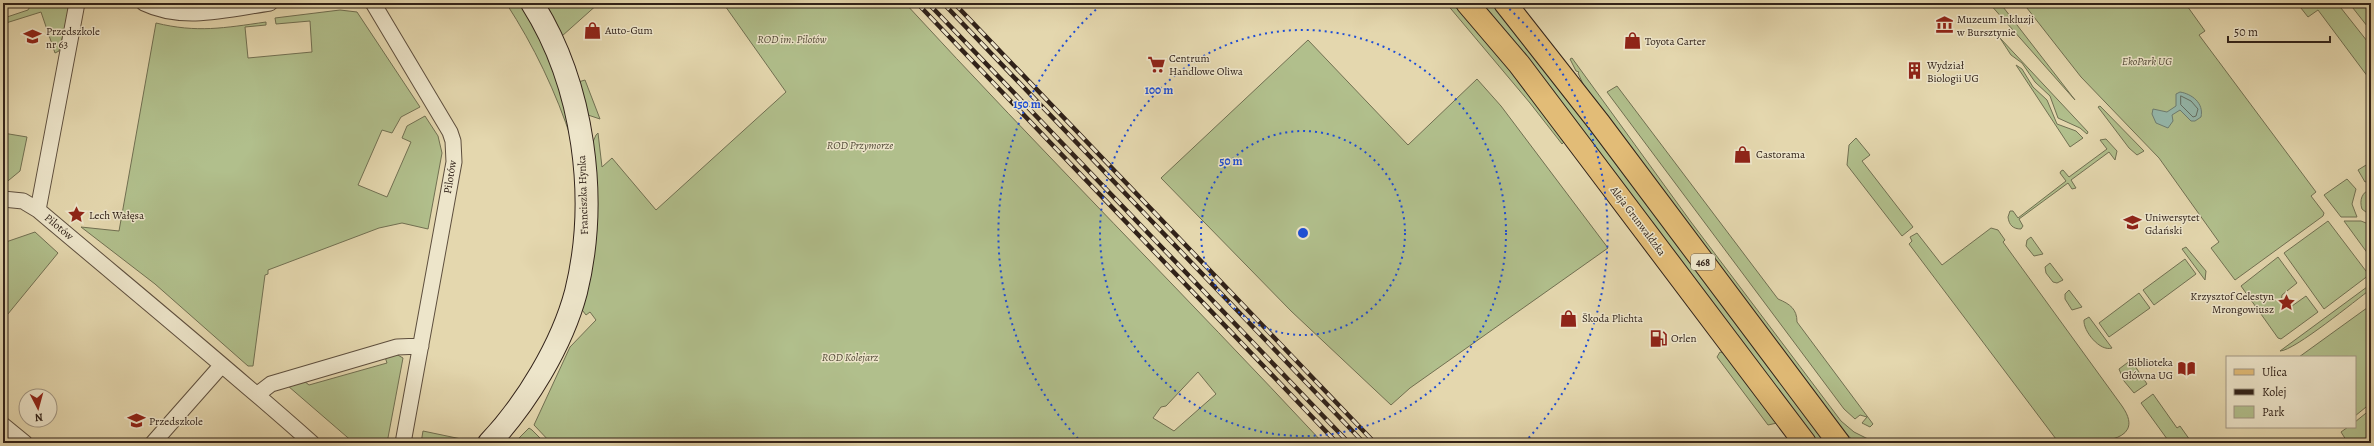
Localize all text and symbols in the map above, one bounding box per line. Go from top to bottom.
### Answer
place label: Muzeum Inkluzji w Bursztynie [1956,12,2034,40]
museum icon: Muzeum Inkluzji w Bursztynie [1934,15,1954,35]
scale bar [2228,18,2330,44]
shop icon: Auto-Gum [582,20,602,40]
place label: Auto-Gum [604,23,653,38]
place label: Przedszkole nr 63 [46,24,100,52]
text: 50 m [2234,24,2258,40]
school or university icon: Przedszkole nr 63 [23,27,43,47]
shop icon: Toyota Carter [1622,31,1642,51]
park label: ROD im. Pilotów [757,32,827,47]
place label: Toyota Carter [1645,34,1706,49]
place label: Centrum Handlowe Oliwa [1169,51,1244,79]
supermarket icon: Centrum Handlowe Oliwa [1146,54,1166,74]
park label: EkoPark UG [2122,54,2172,69]
place label: Wydział Biologii UG [1926,58,1979,86]
building icon: Wydział Biologii UG [1904,61,1924,81]
text: 100 m [1145,82,1173,98]
text: 150 m [1013,96,1041,112]
park label: ROD Przymorze [827,138,893,153]
shop icon: Castorama [1733,144,1753,164]
place label: Castorama [1756,147,1806,162]
text: 50 m [1219,153,1243,169]
street label: Franciszka Hynka [574,154,592,235]
street label: Pilotów [440,159,460,195]
street label: Aleja Grunwaldzka [1606,182,1670,260]
place icon: Lech Wałęsa [66,205,86,225]
place label: Lech Wałęsa [89,208,145,223]
street label: Pilotów [41,210,77,244]
place label: Uniwersytet Gdański [2145,210,2200,238]
school or university icon: Uniwersytet Gdański [2122,213,2142,233]
centre of rings [1296,226,1310,240]
road number: 468 [1691,254,1715,270]
place label: Krzysztof Celestyn Mrongowiusz [2190,289,2274,317]
place icon: Krzysztof Celestyn Mrongowiusz [2277,292,2297,312]
shop icon: Škoda Plichta [1559,308,1579,328]
place label: Škoda Plichta [1582,311,1644,326]
fuel station icon: Orlen [1648,328,1668,348]
place label: Orlen [1671,331,1696,346]
park label: ROD Kolejarz [822,350,879,365]
place label: Biblioteka Główna UG [2122,355,2174,383]
legend [2226,356,2356,428]
library icon: Biblioteka Główna UG [2176,358,2196,378]
text: Ulica [2262,364,2287,380]
text: Kolej [2262,384,2286,400]
north arrow [18,388,58,428]
text: Park [2262,404,2285,420]
text: N [34,410,44,425]
school or university icon: Przedszkole [126,411,146,431]
place label: Przedszkole [149,414,203,429]

